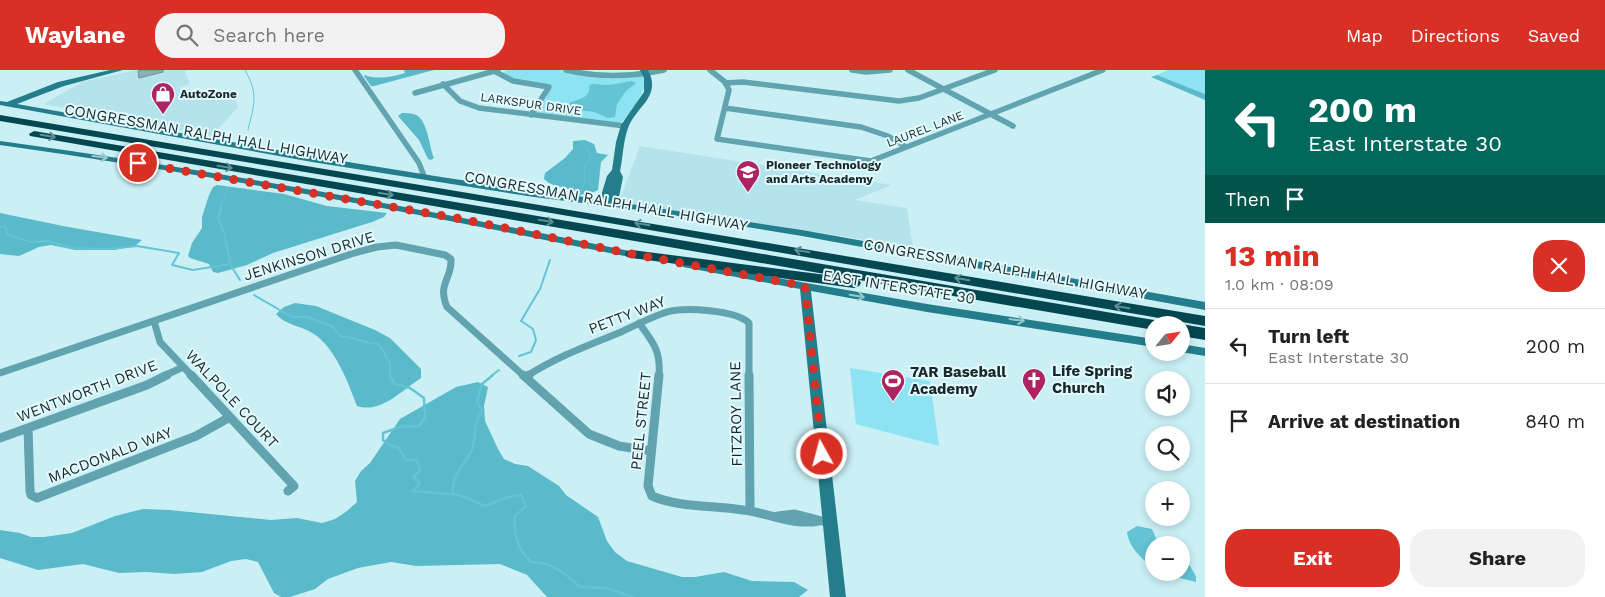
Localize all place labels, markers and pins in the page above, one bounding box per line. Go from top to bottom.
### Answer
shop icon: AutoZone [150,81,176,115]
place label: AutoZone [180,87,237,101]
pin [117,142,159,184]
place label: Pioneer Technology and Arts Academy [766,158,882,186]
school or university icon: Pioneer Technology and Arts Academy [735,159,761,193]
place label: Life Spring Church [1052,362,1133,397]
place label: 7AR Baseball Academy [910,363,1006,398]
church icon: Life Spring Church [1021,367,1047,401]
sports icon: 7AR Baseball Academy [880,368,906,402]

